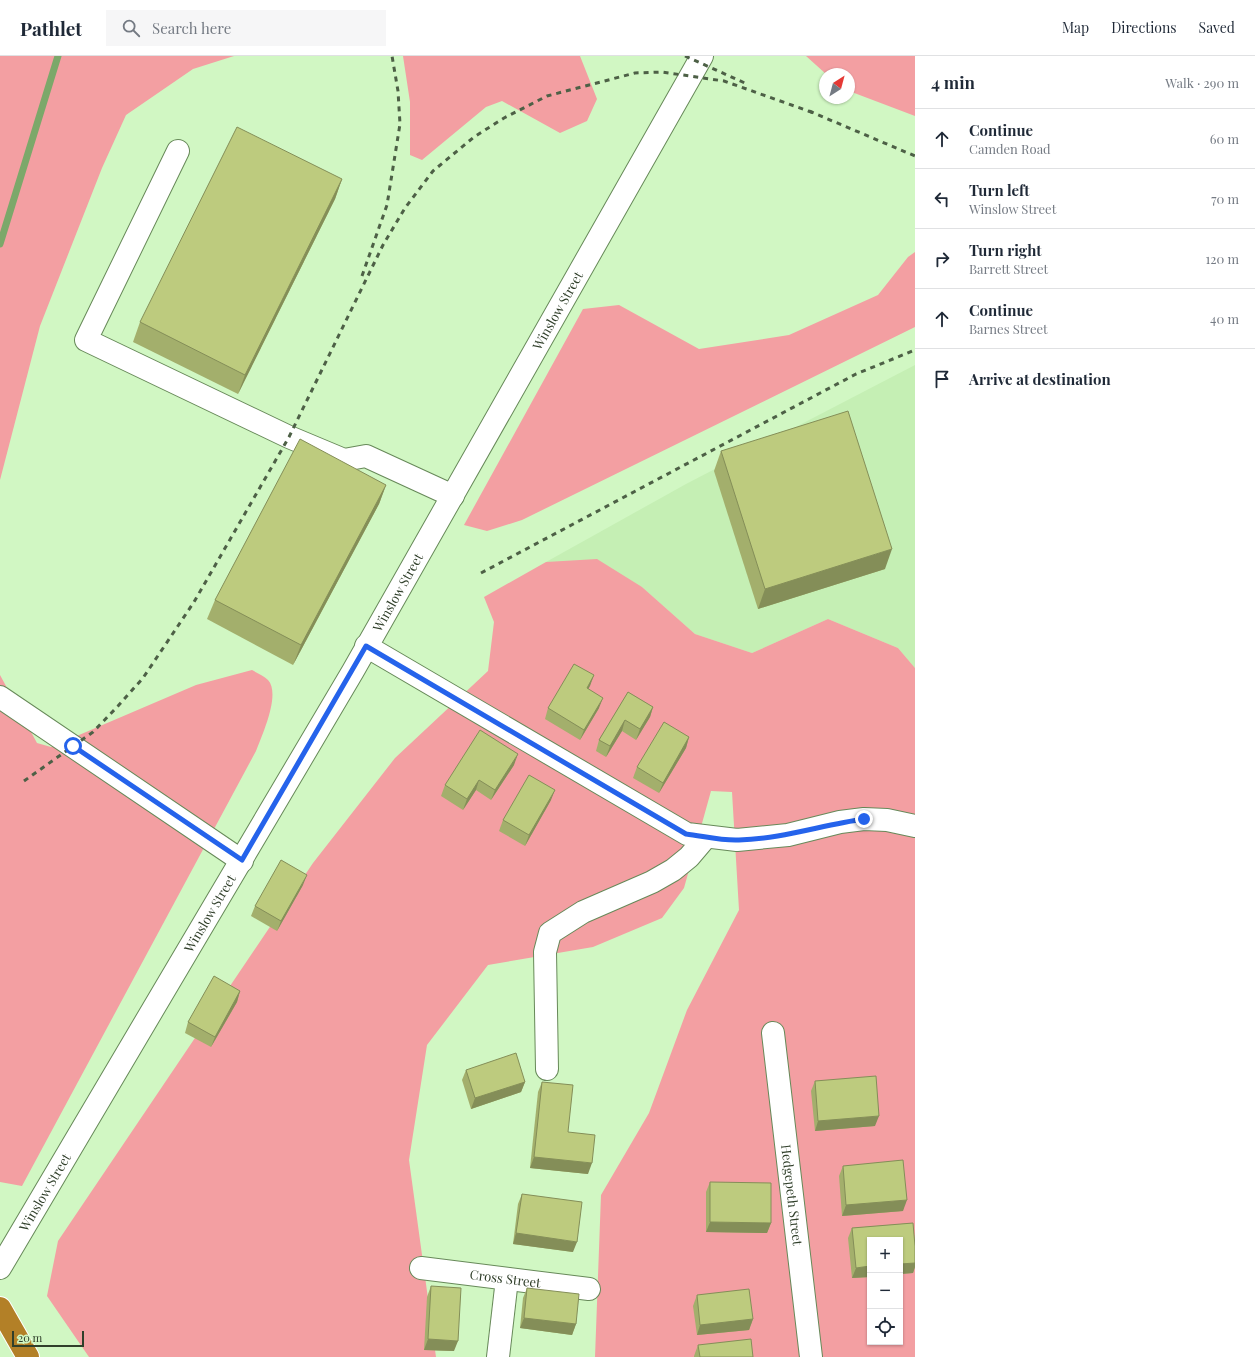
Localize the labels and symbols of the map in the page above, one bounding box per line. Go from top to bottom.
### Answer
north arrow [819,68,855,104]
street label: Winslow Street [528,268,586,353]
street label: Winslow Street [368,550,426,635]
route start [64,737,82,755]
route end [855,810,873,828]
street label: Winslow Street [179,871,239,956]
street label: Hedgepeth Street [778,1143,807,1247]
street label: Winslow Street [14,1150,74,1235]
street label: Cross Street [469,1265,542,1291]
scale bar [12,1329,84,1348]

